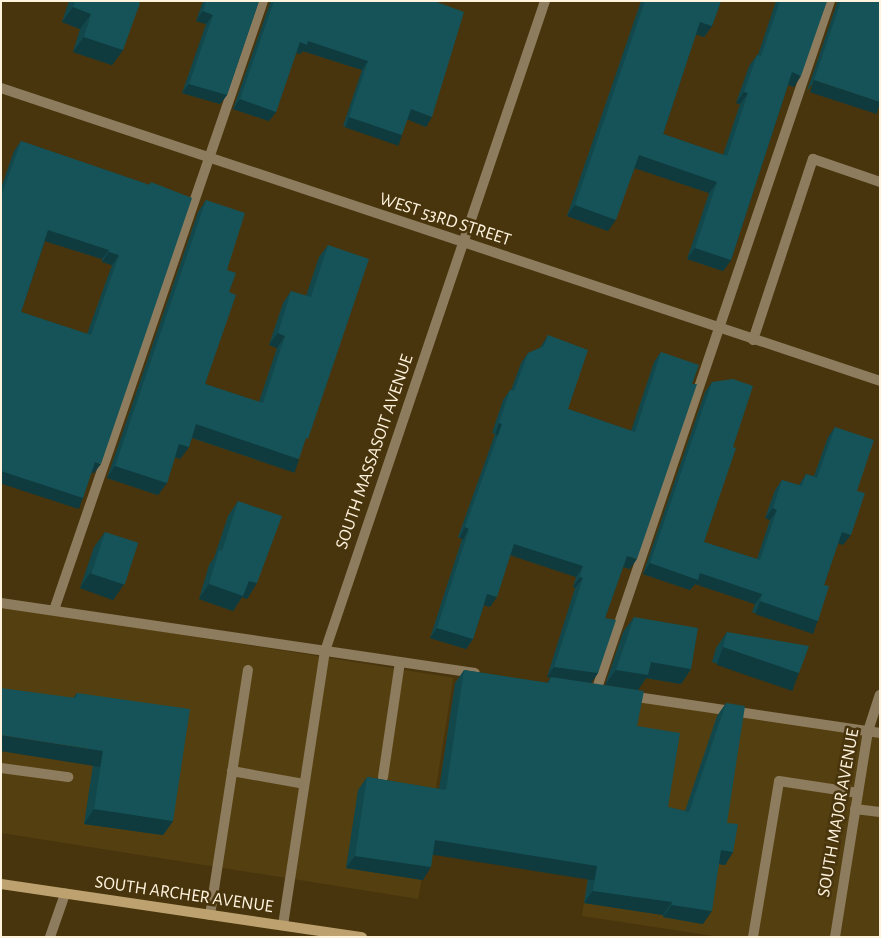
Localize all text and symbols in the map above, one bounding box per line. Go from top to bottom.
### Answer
street label: WEST 53RD STREET [376,188,514,252]
street label: SOUTH MASSASOIT AVENUE [331,352,419,552]
street label: SOUTH MAJOR AVENUE [814,727,864,899]
street label: SOUTH ARCHER AVENUE [93,872,275,918]

